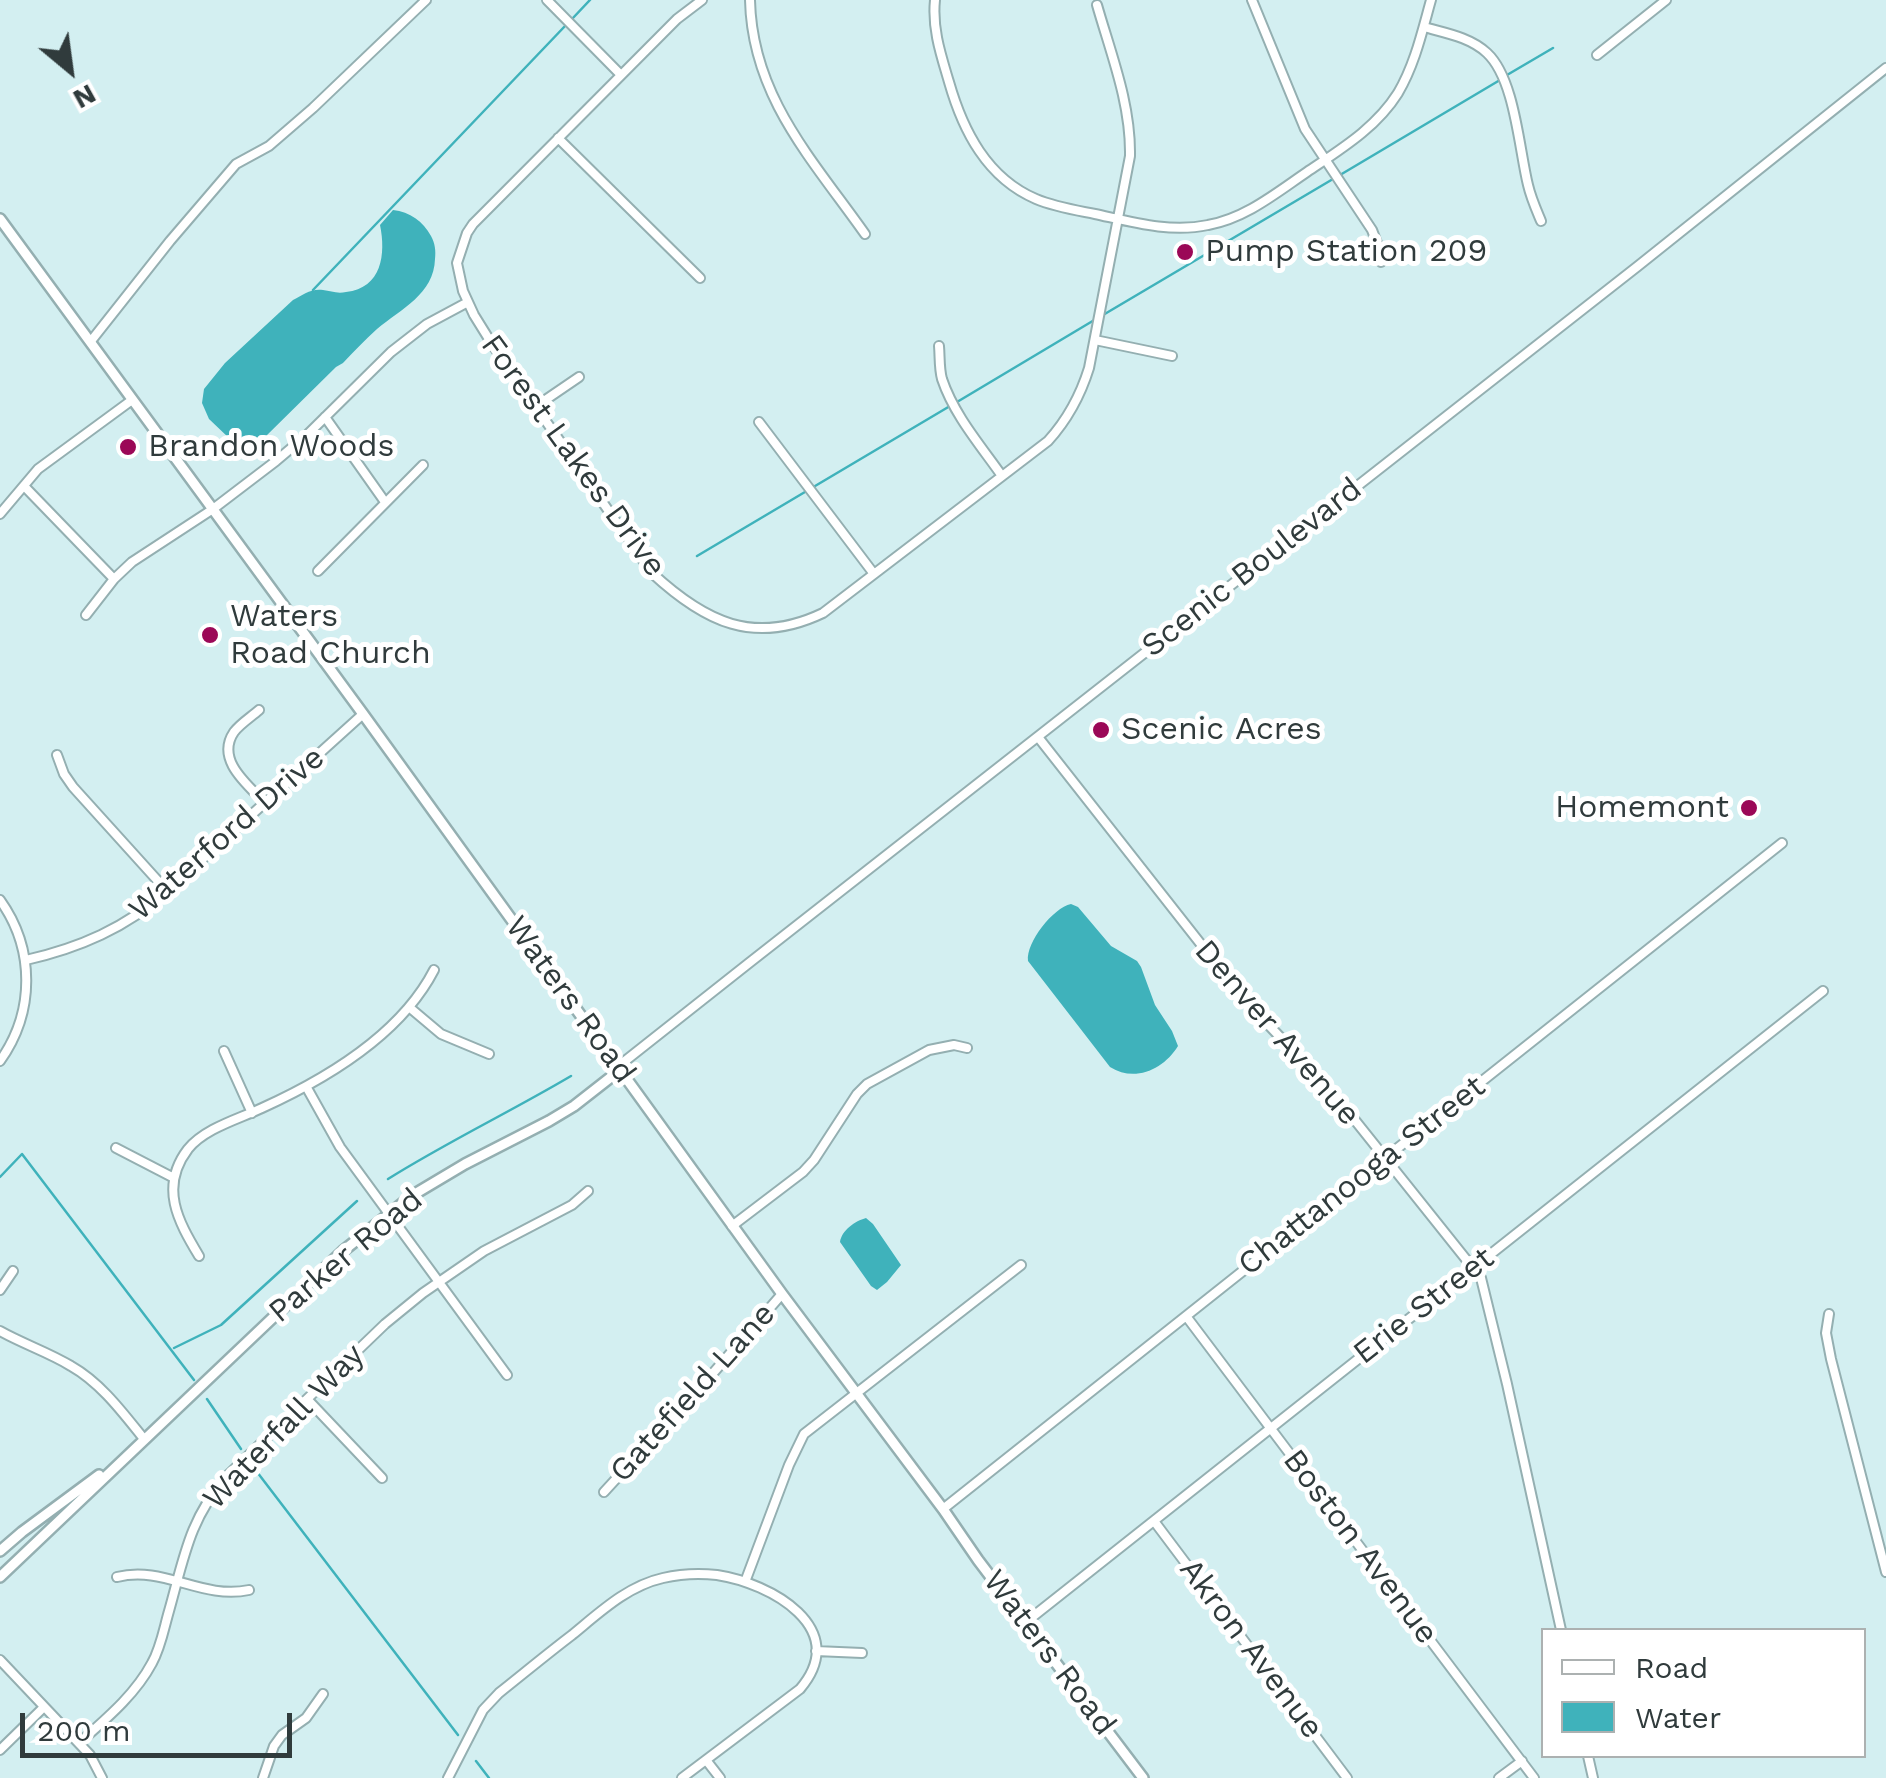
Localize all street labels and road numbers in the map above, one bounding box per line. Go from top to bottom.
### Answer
street label: Forest Lakes Drive [472,327,674,585]
street label: Scenic Boulevard [1134,470,1370,666]
street label: Waterford Drive [121,739,333,929]
street label: Waters Road [497,909,643,1091]
street label: Denver Avenue [1186,932,1368,1134]
street label: Chattanooga Street [1231,1068,1493,1284]
street label: Parker Road [261,1181,431,1331]
street label: Erie Street [1346,1239,1502,1373]
street label: Gatefield Lane [602,1295,784,1491]
street label: Waterfall Way [195,1336,373,1518]
street label: Boston Avenue [1274,1442,1446,1652]
street label: Akron Avenue [1171,1552,1331,1746]
street label: Waters Road [974,1563,1124,1743]

